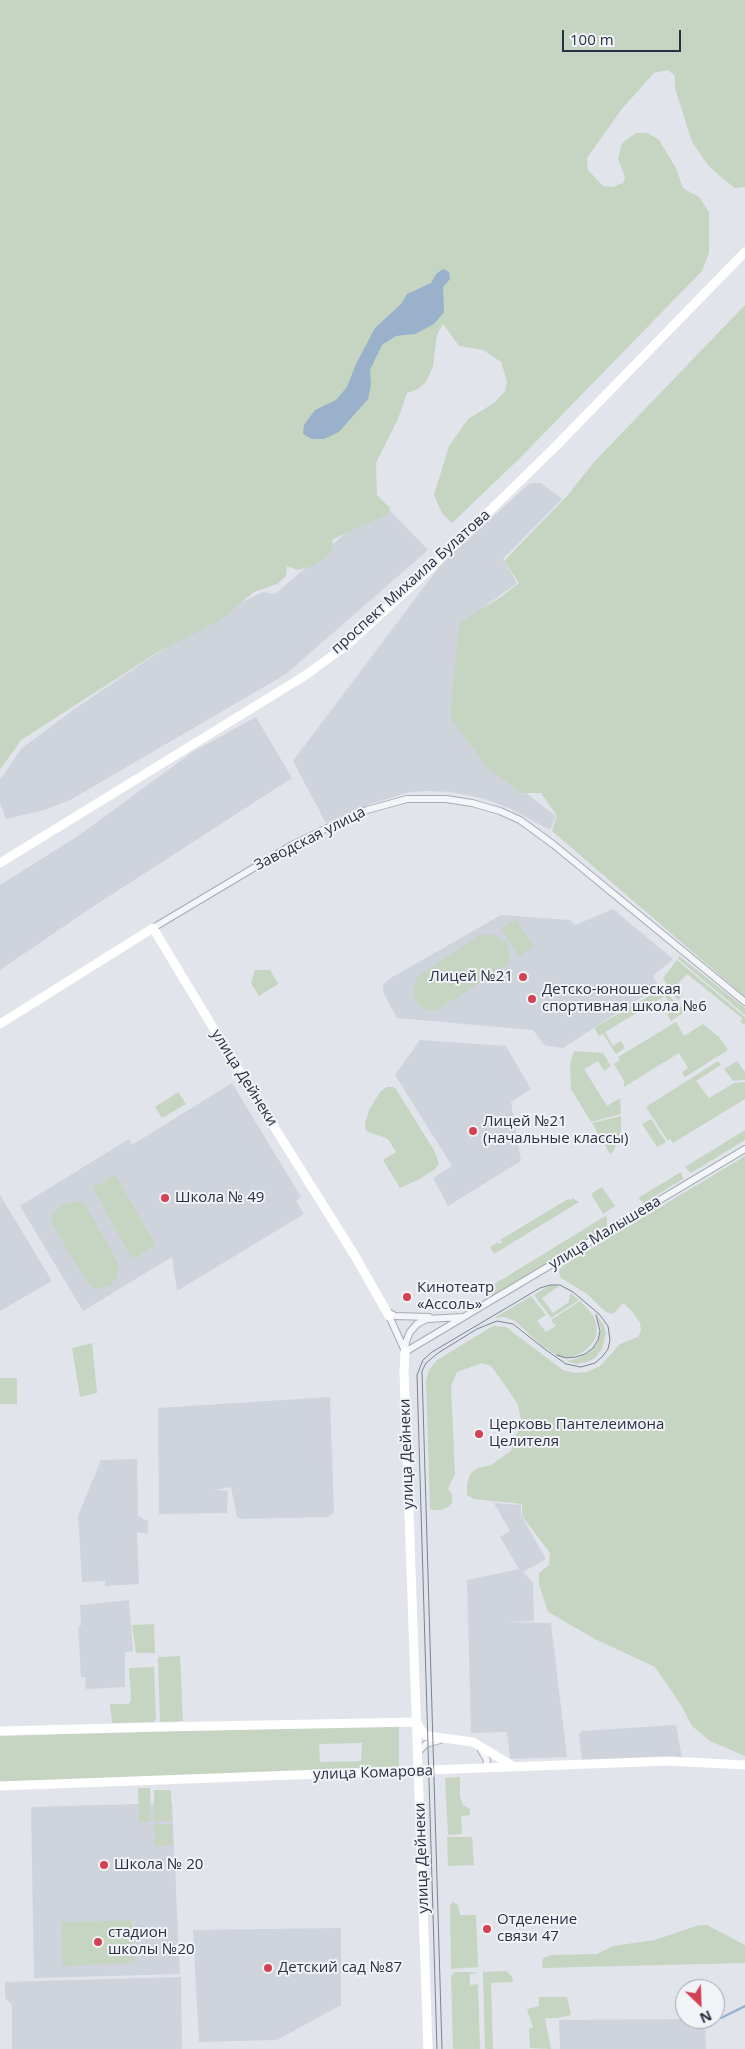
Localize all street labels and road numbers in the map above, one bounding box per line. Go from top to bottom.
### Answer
street label: проспект Михаила Булатова [328,506,494,658]
street label: Заводская улица [251,803,369,875]
street label: улица Дейнеки [207,1026,281,1130]
street label: улица Малышева [546,1192,664,1274]
street label: улица Дейнеки [396,1398,418,1510]
street label: улица Комарова [313,1762,433,1784]
street label: улица Дейнеки [411,1802,433,1914]

